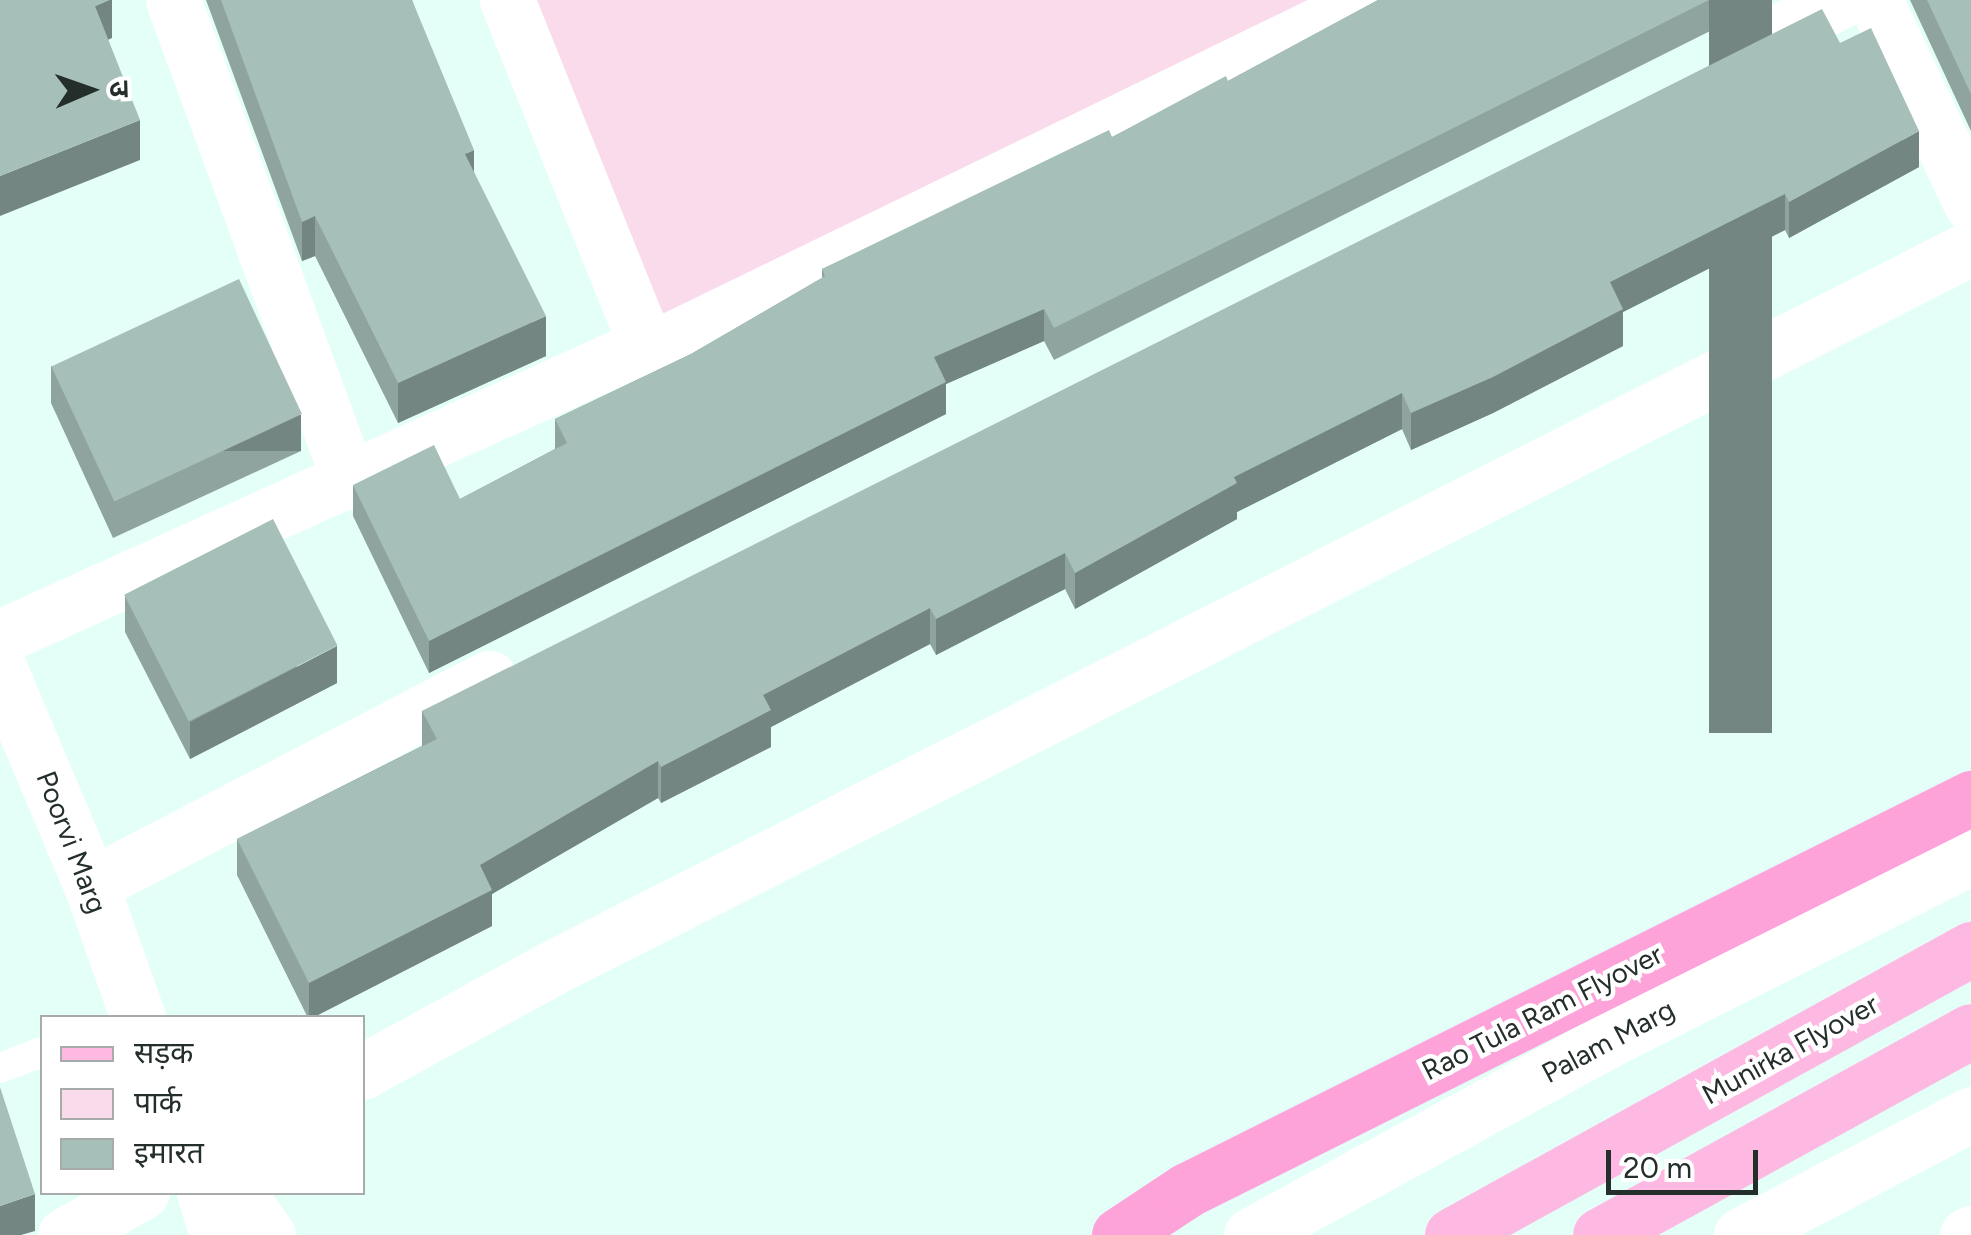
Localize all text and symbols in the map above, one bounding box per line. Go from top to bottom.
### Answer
north arrow [40,40,140,140]
text: उ [103,80,137,98]
street label: Poorvi Marg [29,766,115,918]
street label: Rao Tula Ram Flyover [1416,937,1668,1087]
street label: Munirka Flyover [1696,987,1884,1111]
street label: Palam Marg [1536,992,1680,1090]
legend [40,1015,365,1195]
text: सड़क [134,1034,193,1071]
text: पार्क [134,1084,182,1121]
scale bar [1611,1130,1764,1192]
text: इमारत [134,1134,204,1171]
text: 20 m [1623,1149,1692,1186]

